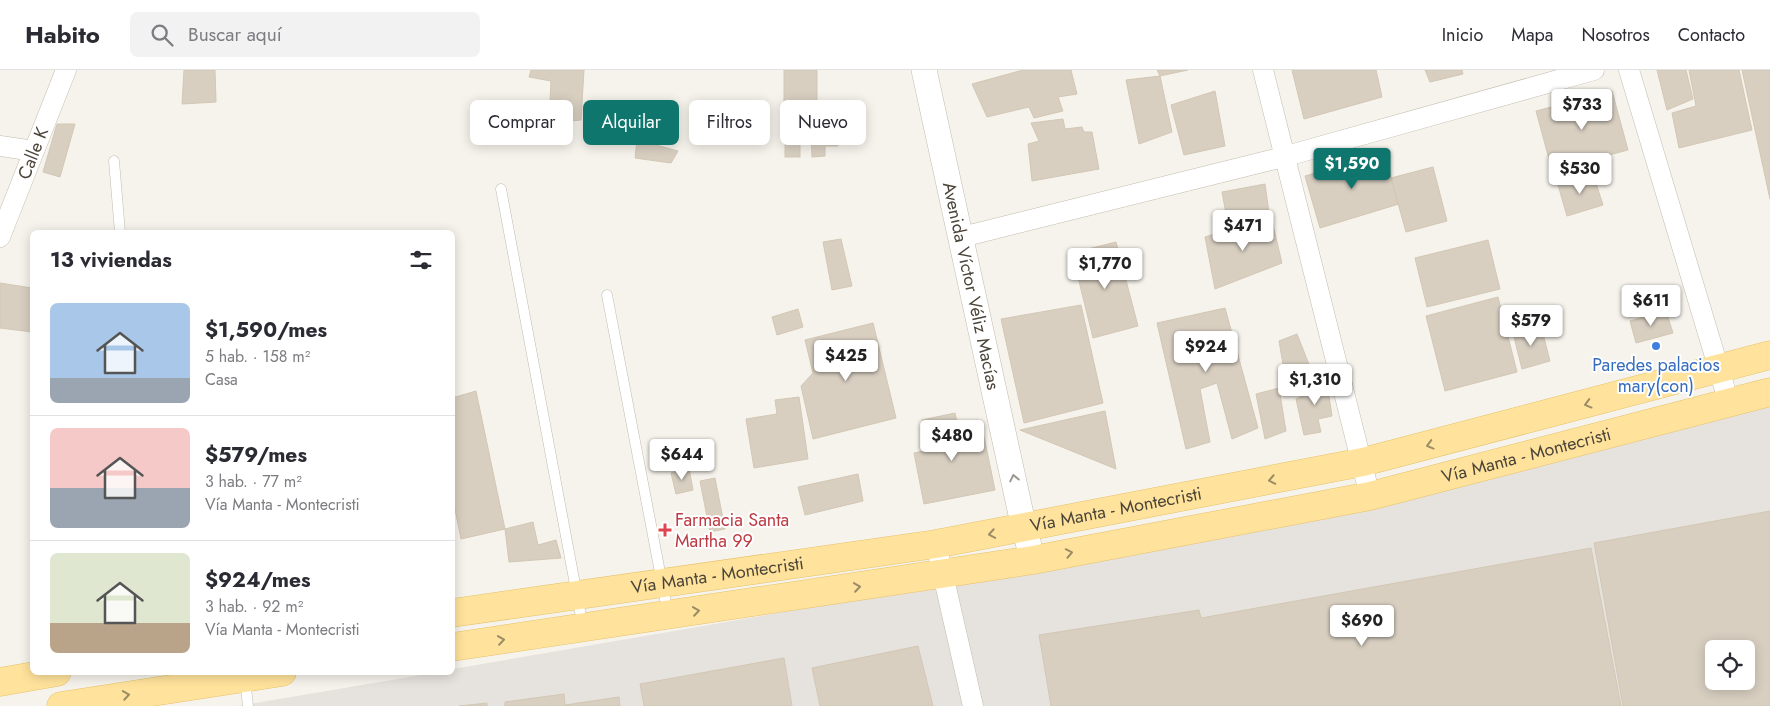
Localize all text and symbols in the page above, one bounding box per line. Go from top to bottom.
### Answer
search box [130,12,480,57]
text: Habito [25,17,100,52]
icon: search [148,21,176,49]
text: Buscar aquí [188,21,282,48]
text: Inicio [1442,22,1483,48]
text: Mapa [1511,22,1553,48]
text: Nosotros [1581,22,1650,48]
text: Contacto [1678,22,1745,48]
pin: $733 [1552,88,1612,131]
text: $733 [1562,93,1602,116]
chip: Comprar [470,100,573,145]
chip: Alquilar [583,100,679,145]
chip: Filtros [689,100,770,145]
chip: Nuevo [780,100,866,145]
street label: Calle K [11,123,55,183]
pin: $1,590 [1311,148,1393,190]
text: $1,590 [1325,152,1379,175]
pin: $530 [1550,152,1610,195]
text: $530 [1560,157,1600,180]
street label: Avenida Víctor Véliz Macías [936,180,1006,392]
pin: $471 [1213,210,1273,252]
text: $471 [1224,214,1262,237]
text: 13 viviendas [50,245,172,275]
icon: filters [407,246,435,274]
pin: $1,770 [1064,248,1146,290]
text: $1,770 [1078,252,1132,275]
pin: $611 [1621,284,1681,327]
text: $611 [1633,289,1669,312]
pin: $579 [1501,304,1561,347]
text: $579 [1511,309,1551,332]
text: $1,590/mes [205,315,327,345]
icon: home [90,323,150,383]
pin: $924 [1176,330,1236,373]
text: $924 [1185,335,1227,358]
pin: $425 [816,340,876,382]
marker: Paredes palacios mary(con) [1650,340,1662,352]
text: $425 [825,344,867,367]
text: 5 hab. · 158 m² [205,345,310,368]
place label: Paredes palacios mary(con) [1592,352,1720,399]
pin: $1,310 [1274,364,1356,406]
text: Casa [205,368,238,391]
text: $1,310 [1289,368,1341,391]
one-way arrow [1583,398,1592,409]
pin: $480 [922,420,982,462]
street label: Vía Manta - Montecristi [1439,421,1614,490]
text: $480 [931,424,973,447]
pin: $644 [652,438,712,481]
one-way arrow [1427,439,1435,449]
text: $579/mes [205,440,307,470]
text: $644 [661,443,704,466]
icon: home [90,448,150,508]
text: 3 hab. · 77 m² [205,470,302,493]
one-way arrow [1009,474,1020,483]
one-way arrow [1267,474,1276,485]
street label: Vía Manta - Montecristi [1028,480,1204,539]
text: Vía Manta - Montecristi [205,493,360,516]
place label: Farmacia Santa Martha 99 [675,507,789,554]
marker: Farmacia Santa Martha 99 [659,524,671,536]
one-way arrow [988,528,996,538]
one-way arrow [1065,548,1073,558]
street label: Vía Manta - Montecristi [629,550,805,600]
text: $924/mes [205,565,311,595]
icon: home [90,573,150,633]
one-way arrow [853,582,861,593]
text: 3 hab. · 92 m² [205,595,303,618]
pin: $690 [1332,604,1392,647]
one-way arrow [692,606,700,617]
text: $690 [1341,609,1383,632]
text: Vía Manta - Montecristi [205,618,360,641]
one-way arrow [497,635,505,646]
map controls [1705,640,1755,690]
button: locate [1705,640,1755,690]
one-way arrow [122,691,130,701]

